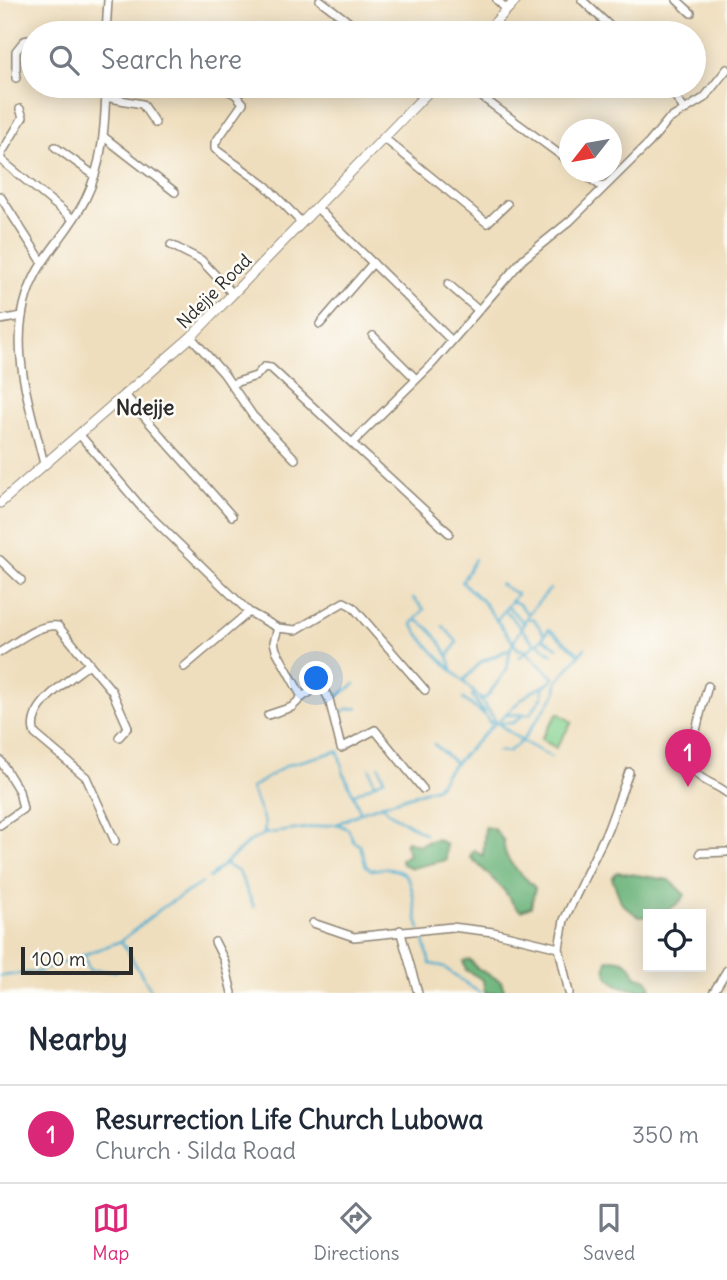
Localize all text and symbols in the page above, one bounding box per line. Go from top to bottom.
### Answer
search box [21,21,706,98]
icon: search [45,41,83,79]
text: Search here [101,43,242,76]
north arrow [559,119,622,182]
street label: Ndejje Road [172,248,257,333]
district label: Ndejje [116,394,174,421]
your location [299,661,333,695]
pin: 1 [665,729,711,787]
map controls [643,909,706,972]
button: locate [643,909,706,972]
scale bar [21,944,133,976]
text: 100 m [32,947,86,971]
text: Nearby [28,1020,128,1058]
text: Resurrection Life Church Lubowa [95,1103,483,1136]
text: 1 [46,1120,56,1149]
text: 350 m [632,1120,699,1149]
text: Church · Silda Road [95,1136,296,1165]
tab: Map [92,1199,130,1265]
tab: Directions [314,1199,399,1265]
tab: Saved [583,1199,635,1265]

